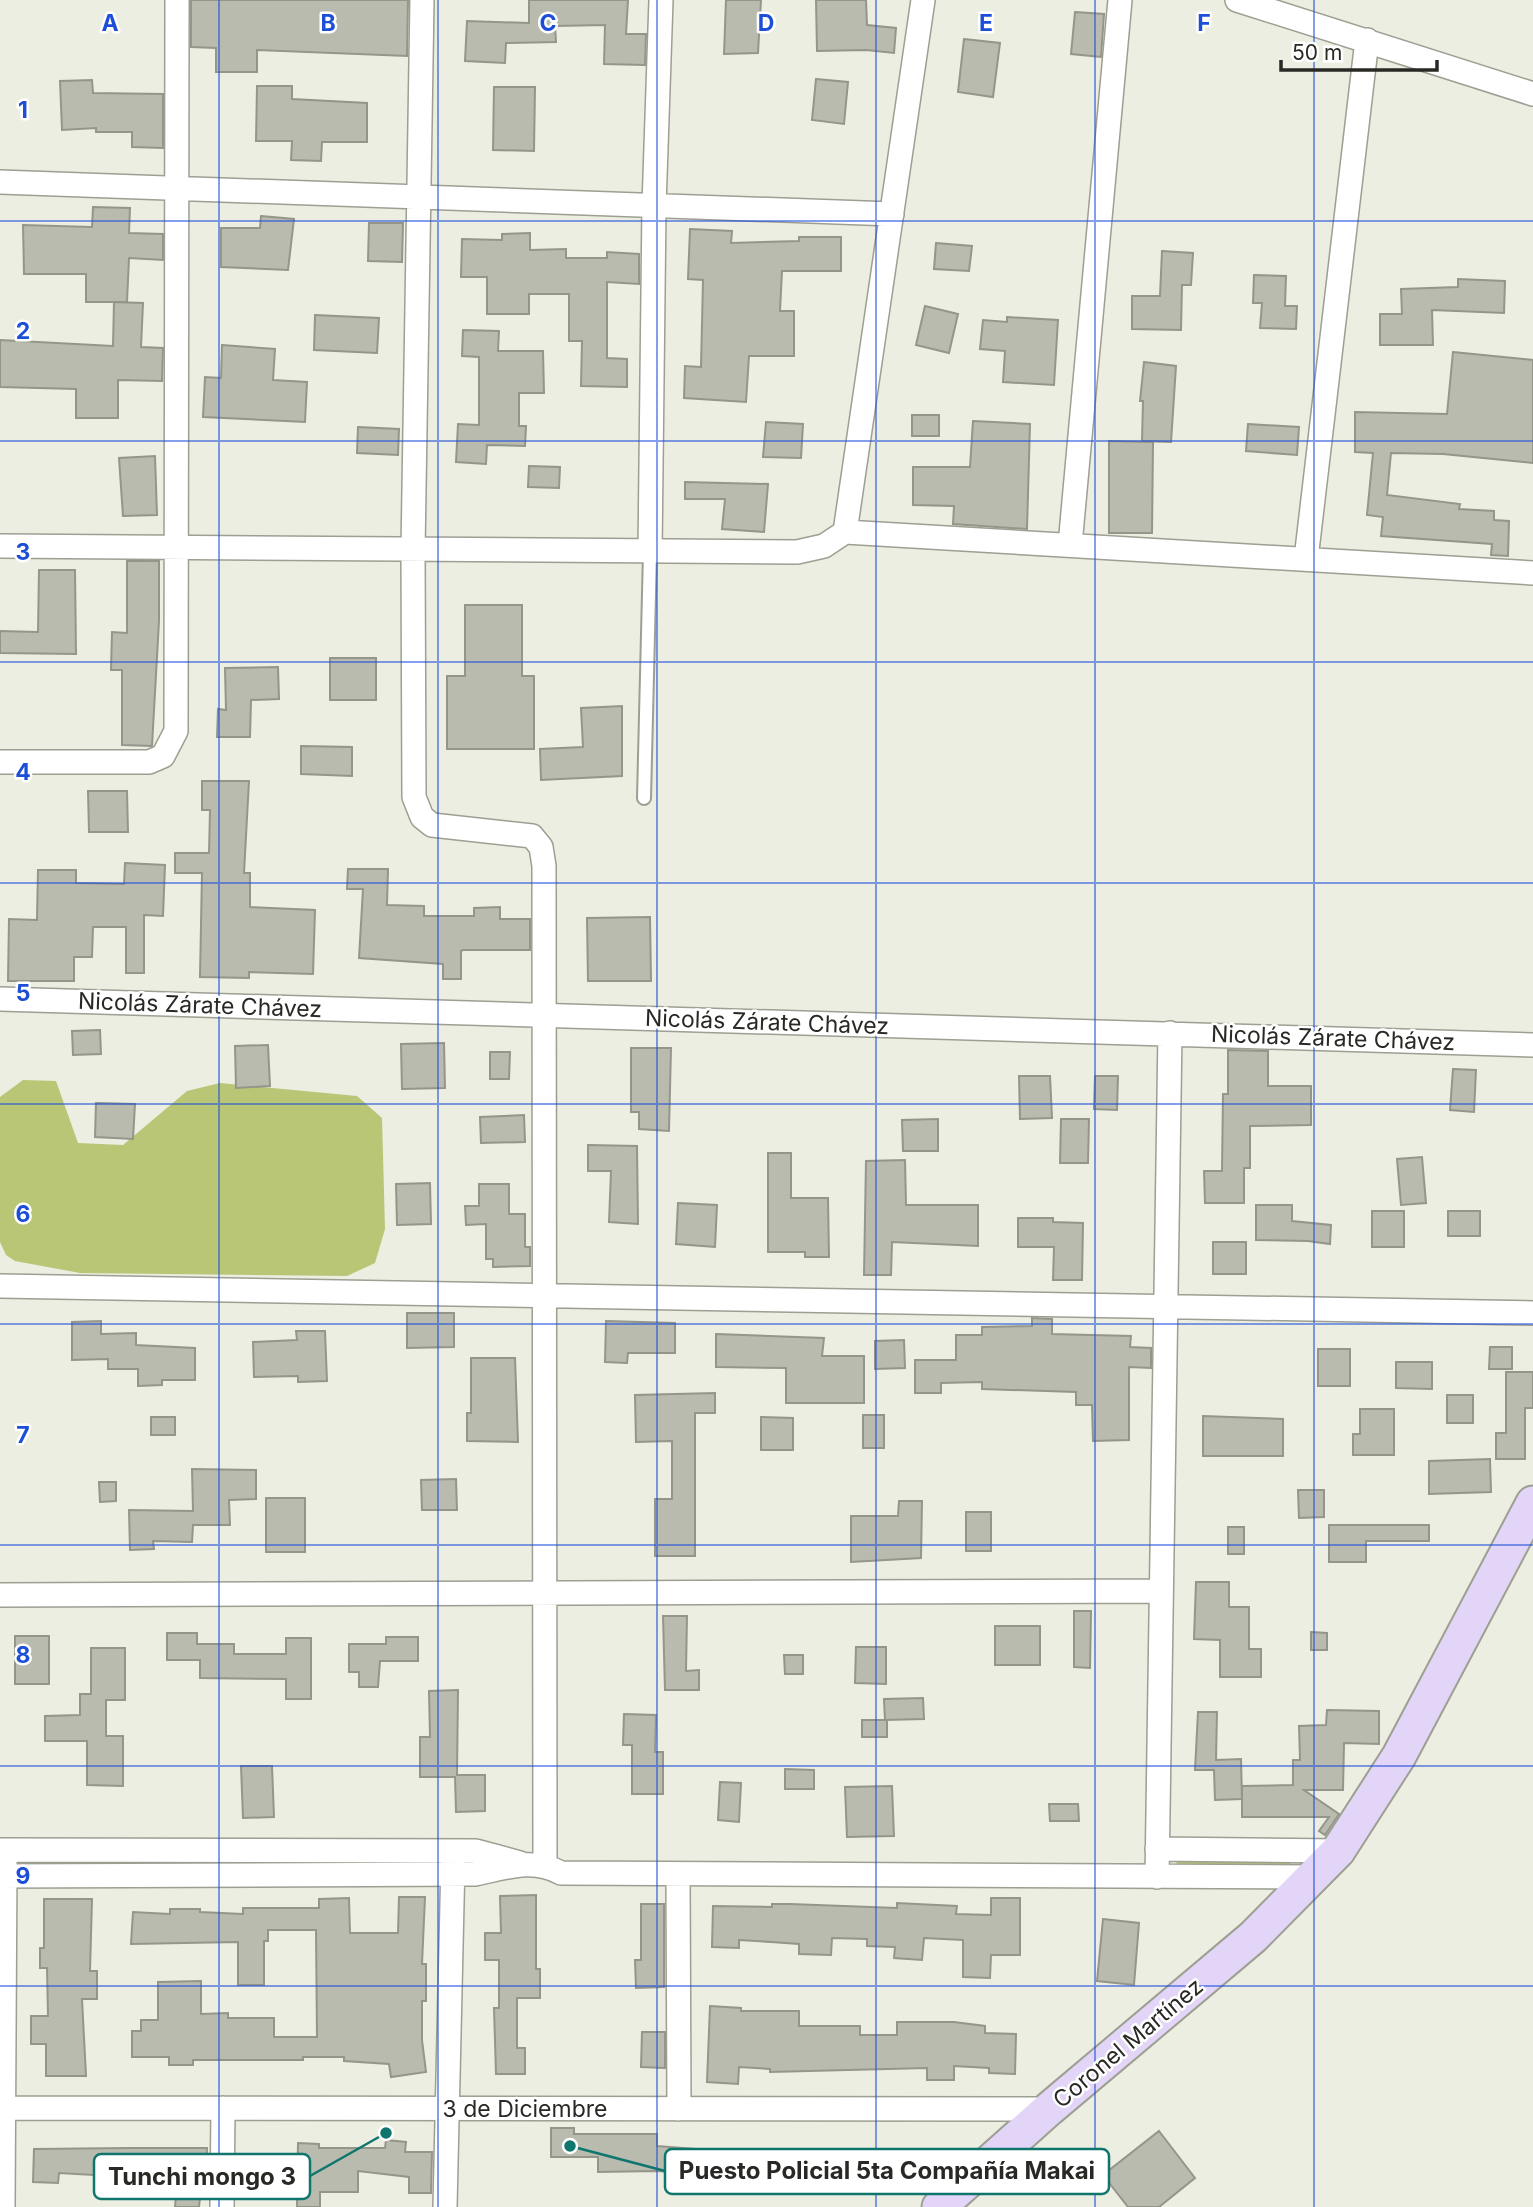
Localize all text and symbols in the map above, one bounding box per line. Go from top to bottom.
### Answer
text: A [101,9,119,37]
text: B [320,9,336,37]
text: C [539,9,557,37]
text: D [758,9,774,37]
text: E [979,9,993,37]
text: F [1197,9,1211,37]
scale bar [1281,28,1437,72]
text: 50 m [1292,40,1342,65]
text: 1 [18,96,28,124]
text: 2 [16,317,30,345]
text: 3 [16,538,30,566]
text: 4 [15,758,31,786]
text: 5 [16,979,30,1007]
street label: Nicolás Zárate Chávez [77,987,323,1023]
street label: Nicolás Zárate Chávez [644,1004,890,1040]
street label: Nicolás Zárate Chávez [1210,1020,1456,1056]
text: 6 [16,1200,30,1228]
text: 7 [16,1421,30,1449]
text: 8 [16,1641,30,1669]
text: 9 [16,1862,30,1890]
street label: Coronel Martínez [1047,1972,1209,2114]
street label: 3 de Diciembre [443,2095,607,2123]
callout: Puesto Policial 5ta Compañía Makai [665,2149,1109,2194]
callout: Tunchi mongo 3 [94,2154,310,2199]
text: Puesto Policial 5ta Compañía Makai [679,2156,1095,2185]
text: Tunchi mongo 3 [108,2162,296,2191]

